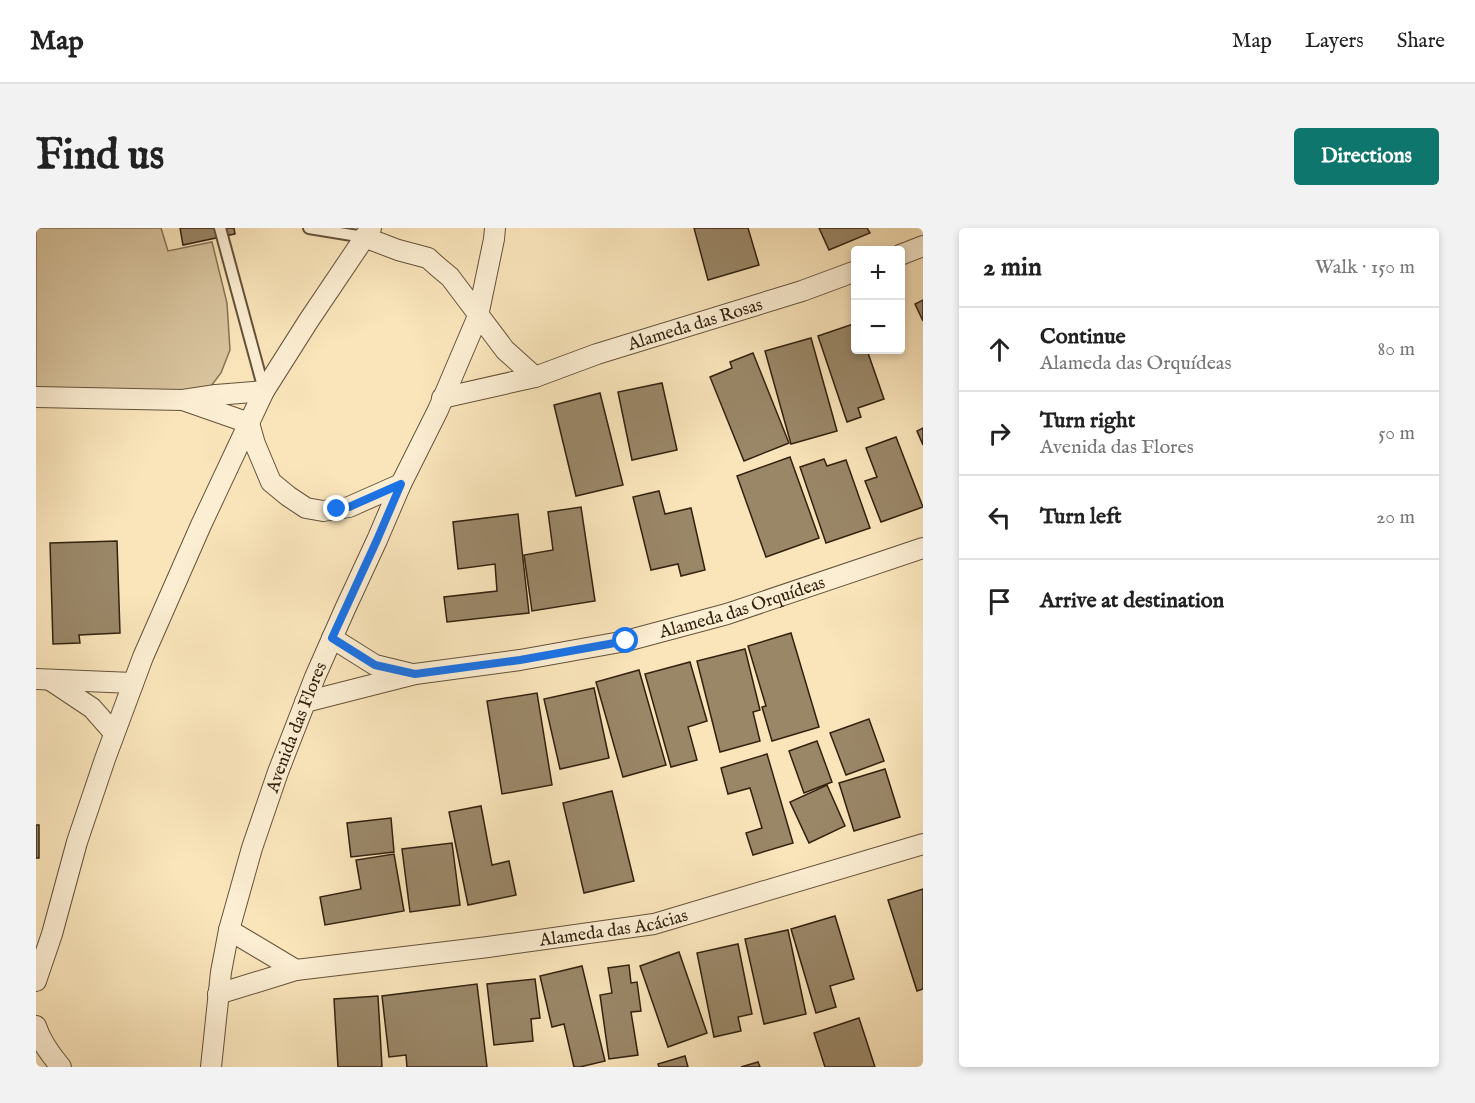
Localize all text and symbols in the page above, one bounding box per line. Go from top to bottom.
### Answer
text: Map [30,24,84,59]
text: Map [1232,28,1272,55]
text: Layers [1305,28,1364,55]
text: Share [1397,28,1445,55]
button: Directions [1294,128,1439,185]
text: Find us [36,130,164,183]
map controls [851,246,905,354]
button: + [851,246,905,300]
text: 2 min [983,251,1042,284]
text: Walk · 150 m [1315,255,1415,280]
street label: Alameda das Rosas [624,294,766,357]
button: − [851,300,905,354]
text: Continue [1040,323,1126,351]
icon: ahead [983,333,1016,366]
text: 80 m [1378,337,1415,362]
text: Alameda das Orquídeas [1040,351,1232,376]
text: Turn right [1040,407,1135,435]
icon: right [983,417,1016,450]
text: 50 m [1378,421,1415,446]
text: Avenida das Flores [1040,435,1194,460]
route end [323,495,349,521]
icon: left [983,501,1016,534]
text: Turn left [1040,503,1122,531]
text: 20 m [1376,505,1415,530]
street label: Alameda das Orquídeas [656,572,828,645]
icon: arrive [983,585,1016,618]
text: Arrive at destination [1040,587,1224,615]
route start [612,627,638,653]
street label: Avenida das Flores [261,659,333,797]
street label: Alameda das Acácias [537,905,691,953]

